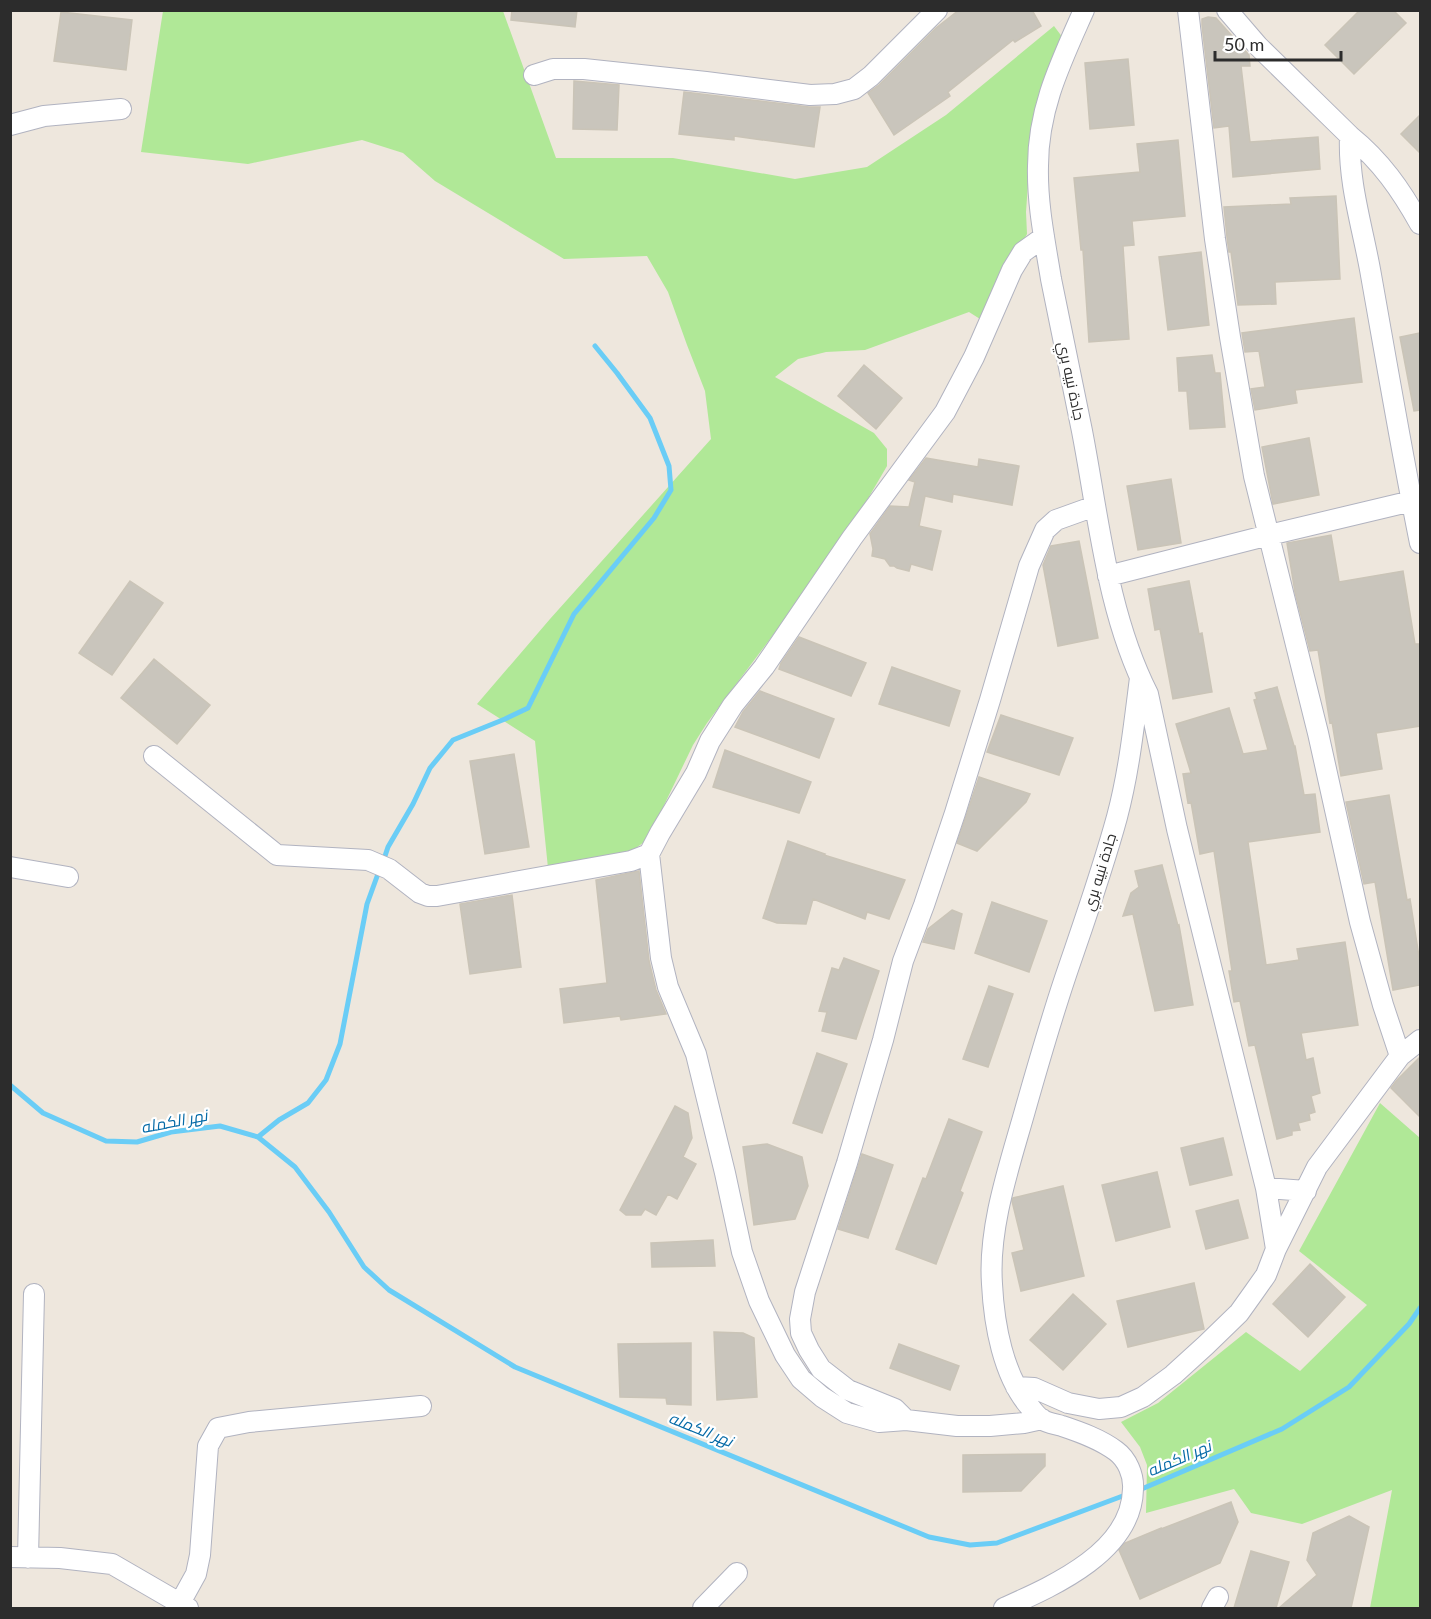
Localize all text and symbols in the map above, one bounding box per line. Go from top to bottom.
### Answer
scale bar [1215,24,1341,62]
text: 50 m [1224,33,1264,55]
street label: جادة نبيه بري [1051,340,1089,423]
street label: جادة نبيه بري [1079,831,1123,914]
water label: نهر الكمله [139,1104,211,1137]
water label: نهر الكمله [666,1407,738,1452]
water label: نهر الكمله [1144,1435,1216,1480]

